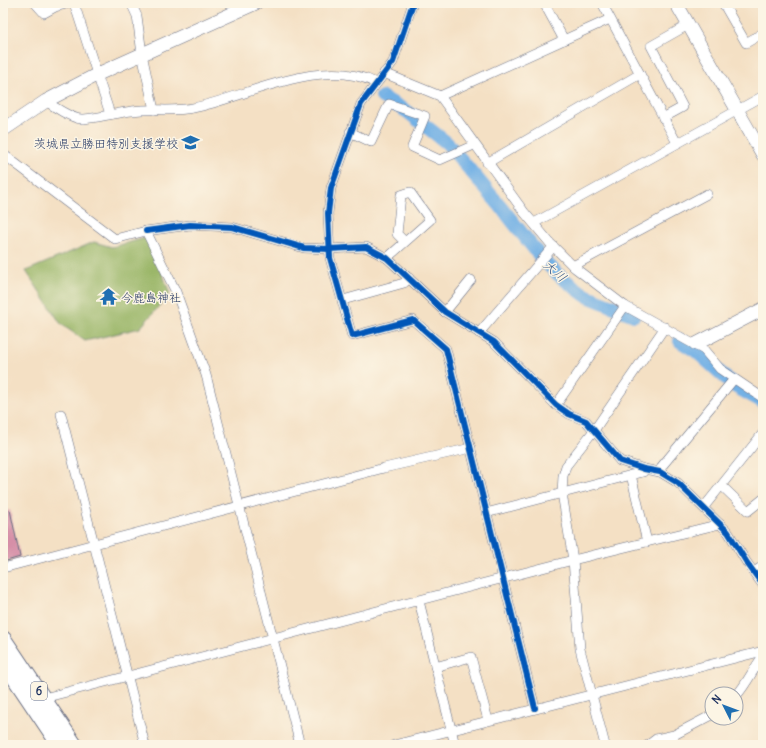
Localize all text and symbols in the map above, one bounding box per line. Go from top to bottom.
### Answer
school or university icon: 茨城県立勝田特別支援学校 [181,133,201,153]
place label: 茨城県立勝田特別支援学校 [34,136,178,151]
water label: 大川 [540,256,570,286]
temple icon: 今鹿島神社 [98,287,118,307]
place label: 今鹿島神社 [121,290,181,305]
road number: 6 [31,682,47,700]
north arrow [704,686,744,726]
text: N [709,692,724,707]

